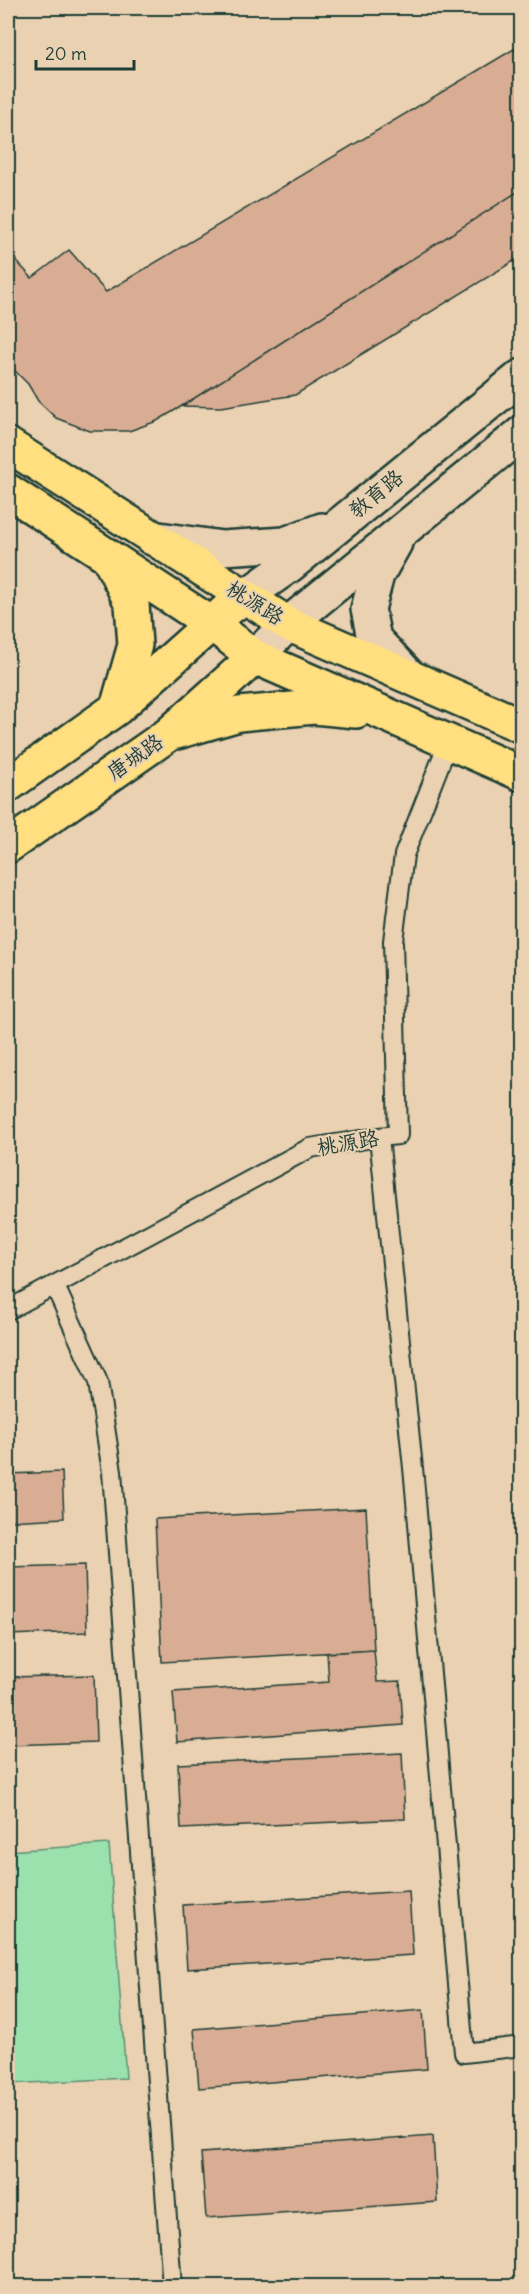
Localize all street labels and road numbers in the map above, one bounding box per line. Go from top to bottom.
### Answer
street label: 教育路 [343,463,409,524]
street label: 桃源路 [221,574,289,631]
street label: 唐城路 [101,727,168,786]
street label: 桃源路 [315,1124,381,1161]

